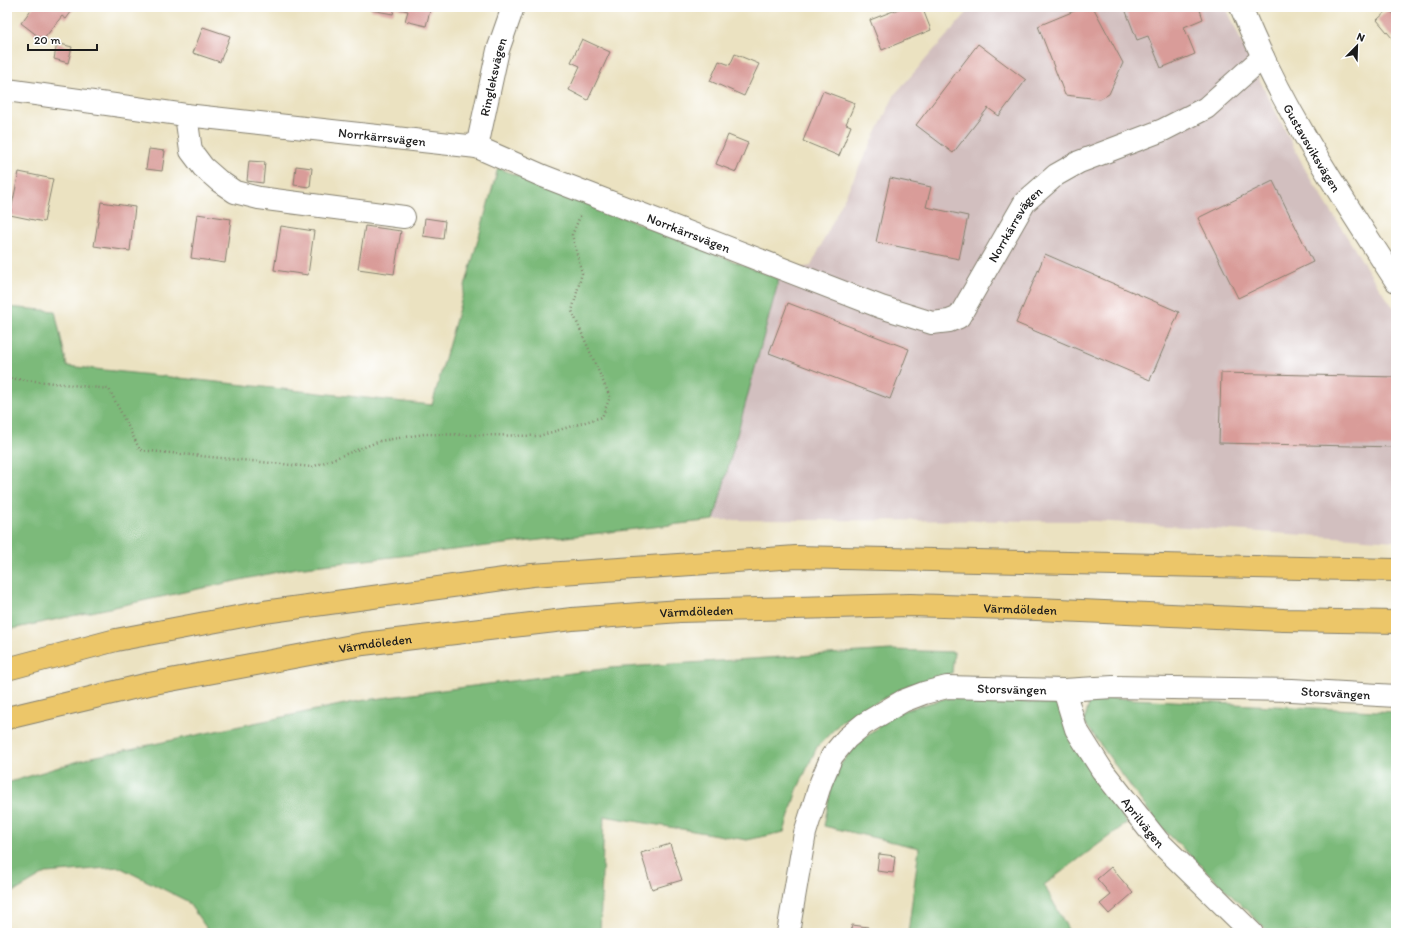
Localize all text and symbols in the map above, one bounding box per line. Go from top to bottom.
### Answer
scale bar [28,26,97,52]
north arrow [1337,26,1377,66]
text: N [1355,30,1367,45]
text: 20 m [34,33,61,47]
street label: Ringleksvägen [477,35,510,118]
street label: Gustavsviksvägen [1280,101,1344,195]
street label: Norrkärrsvägen [338,125,427,149]
street label: Norrkärrsvägen [985,183,1046,265]
street label: Norrkärrsvägen [645,210,733,256]
street label: Värmdöleden [983,600,1058,618]
street label: Värmdöleden [659,603,734,620]
street label: Värmdöleden [338,631,413,656]
street label: Storsvängen [977,681,1047,698]
street label: Storsvängen [1301,684,1371,703]
street label: Aprilvägen [1118,794,1168,852]

